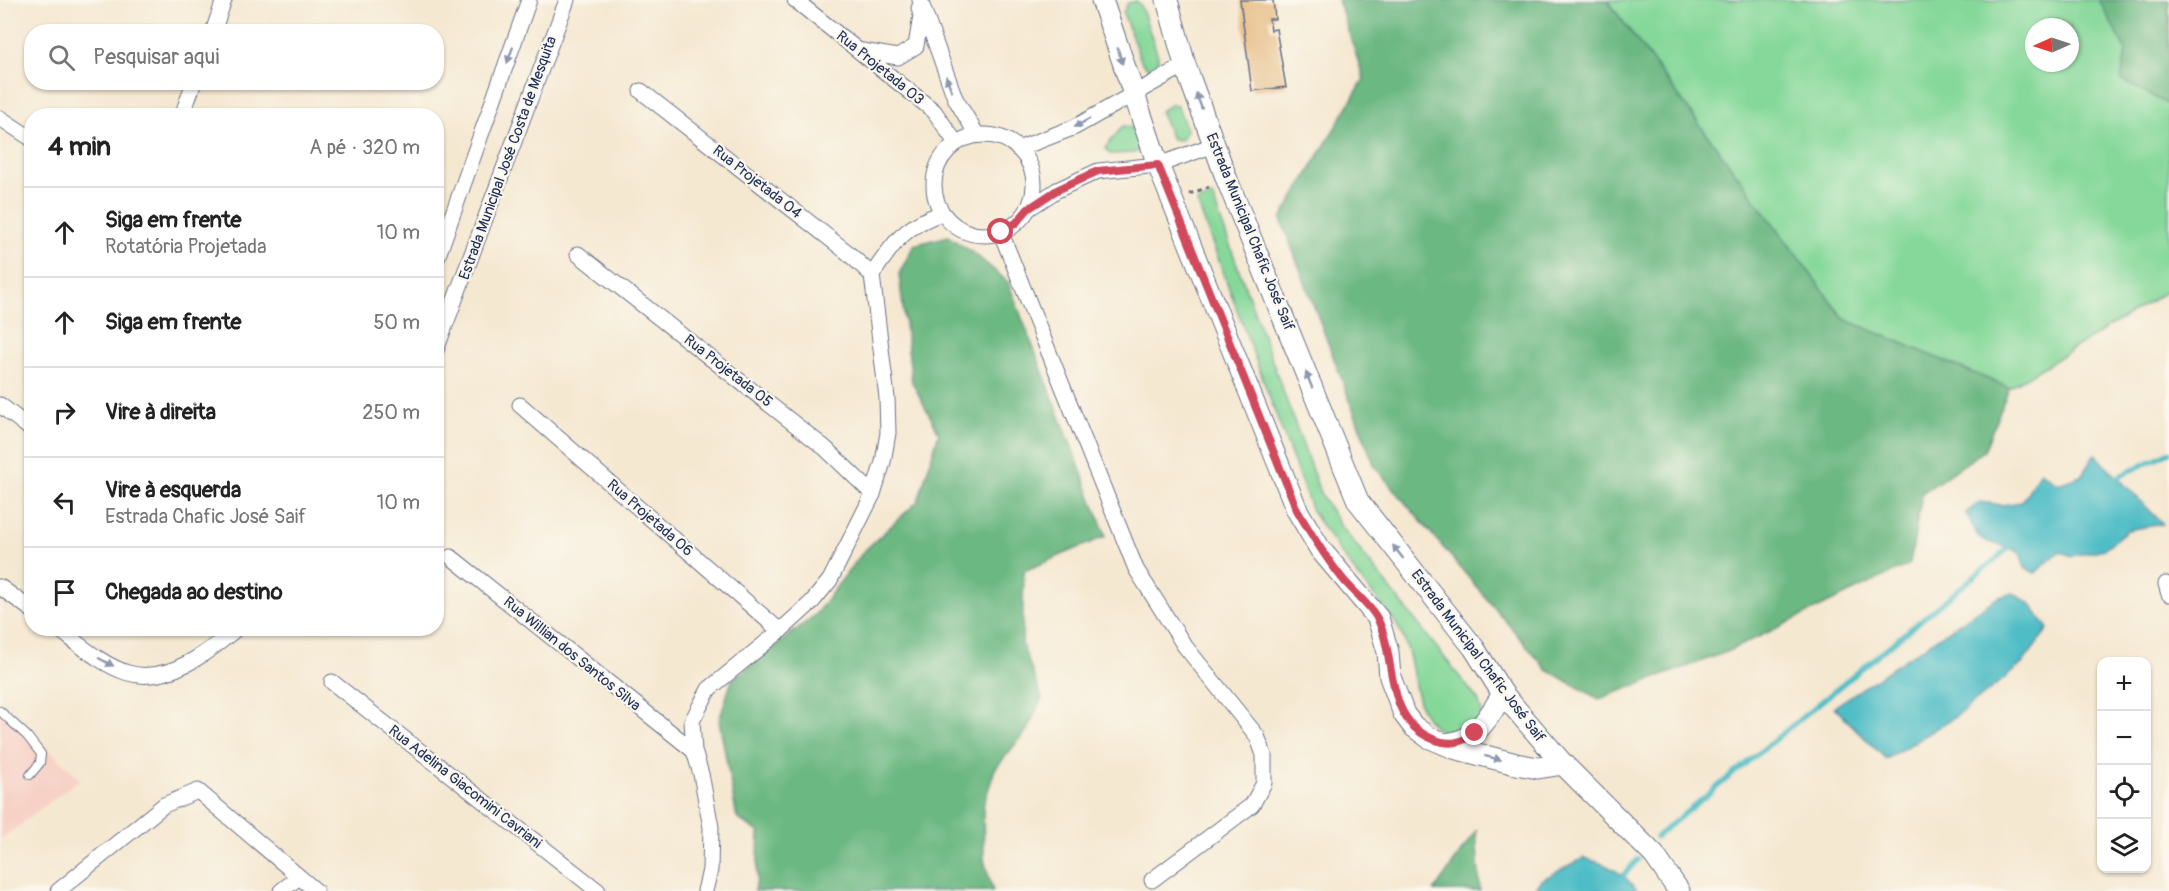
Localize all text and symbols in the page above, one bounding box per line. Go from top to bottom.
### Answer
north arrow [2025,18,2079,72]
search box [24,24,444,90]
street label: Rua Projetada 03 [832,27,928,109]
street label: Estrada Municipal José Costa de Mesquita [455,34,561,282]
icon: search [45,41,78,74]
text: Pesquisar aqui [93,43,219,71]
one-way arrow [504,46,514,64]
one-way arrow [1116,47,1125,65]
one-way arrow [944,75,954,93]
one-way arrow [1193,92,1203,110]
one-way arrow [1073,118,1090,128]
street label: Estrada Municipal Chafic José Saif [1202,130,1298,334]
text: 4 min [48,131,111,163]
text: A pé · 320 m [309,135,420,160]
street label: Rua Projetada 04 [709,141,806,223]
text: Siga em frente [105,206,241,234]
icon: ahead [48,216,81,249]
route start [987,218,1013,244]
text: 10 m [376,220,420,245]
text: Rotatória Projetada [105,234,266,259]
icon: ahead [48,306,81,339]
text: Siga em frente [105,308,241,336]
text: 50 m [373,310,420,335]
street label: Rua Projetada 05 [680,330,776,412]
one-way arrow [1304,371,1314,389]
icon: right [48,396,81,429]
text: Vire à direita [105,398,216,426]
text: 250 m [362,400,420,425]
street label: Rua Projetada 06 [603,475,697,561]
text: Vire à esquerda [105,476,241,504]
icon: left [48,486,81,519]
text: 10 m [376,490,420,515]
text: Estrada Chafic José Saif [105,504,306,529]
one-way arrow [1392,544,1405,560]
street label: Estrada Municipal Chafic José Saif [1407,566,1549,746]
icon: arrive [48,576,81,609]
text: Chegada ao destino [105,578,283,606]
street label: Rua Willian dos Santos Silva [499,593,645,715]
one-way arrow [97,657,114,667]
map controls [2097,657,2151,873]
button: + [2097,657,2151,711]
button: − [2097,711,2151,765]
route end [1461,719,1487,745]
street label: Rua Adelina Giacomini Cavriani [384,721,546,853]
one-way arrow [1484,754,1502,763]
button: locate [2097,765,2151,819]
button: layers [2097,819,2151,873]

